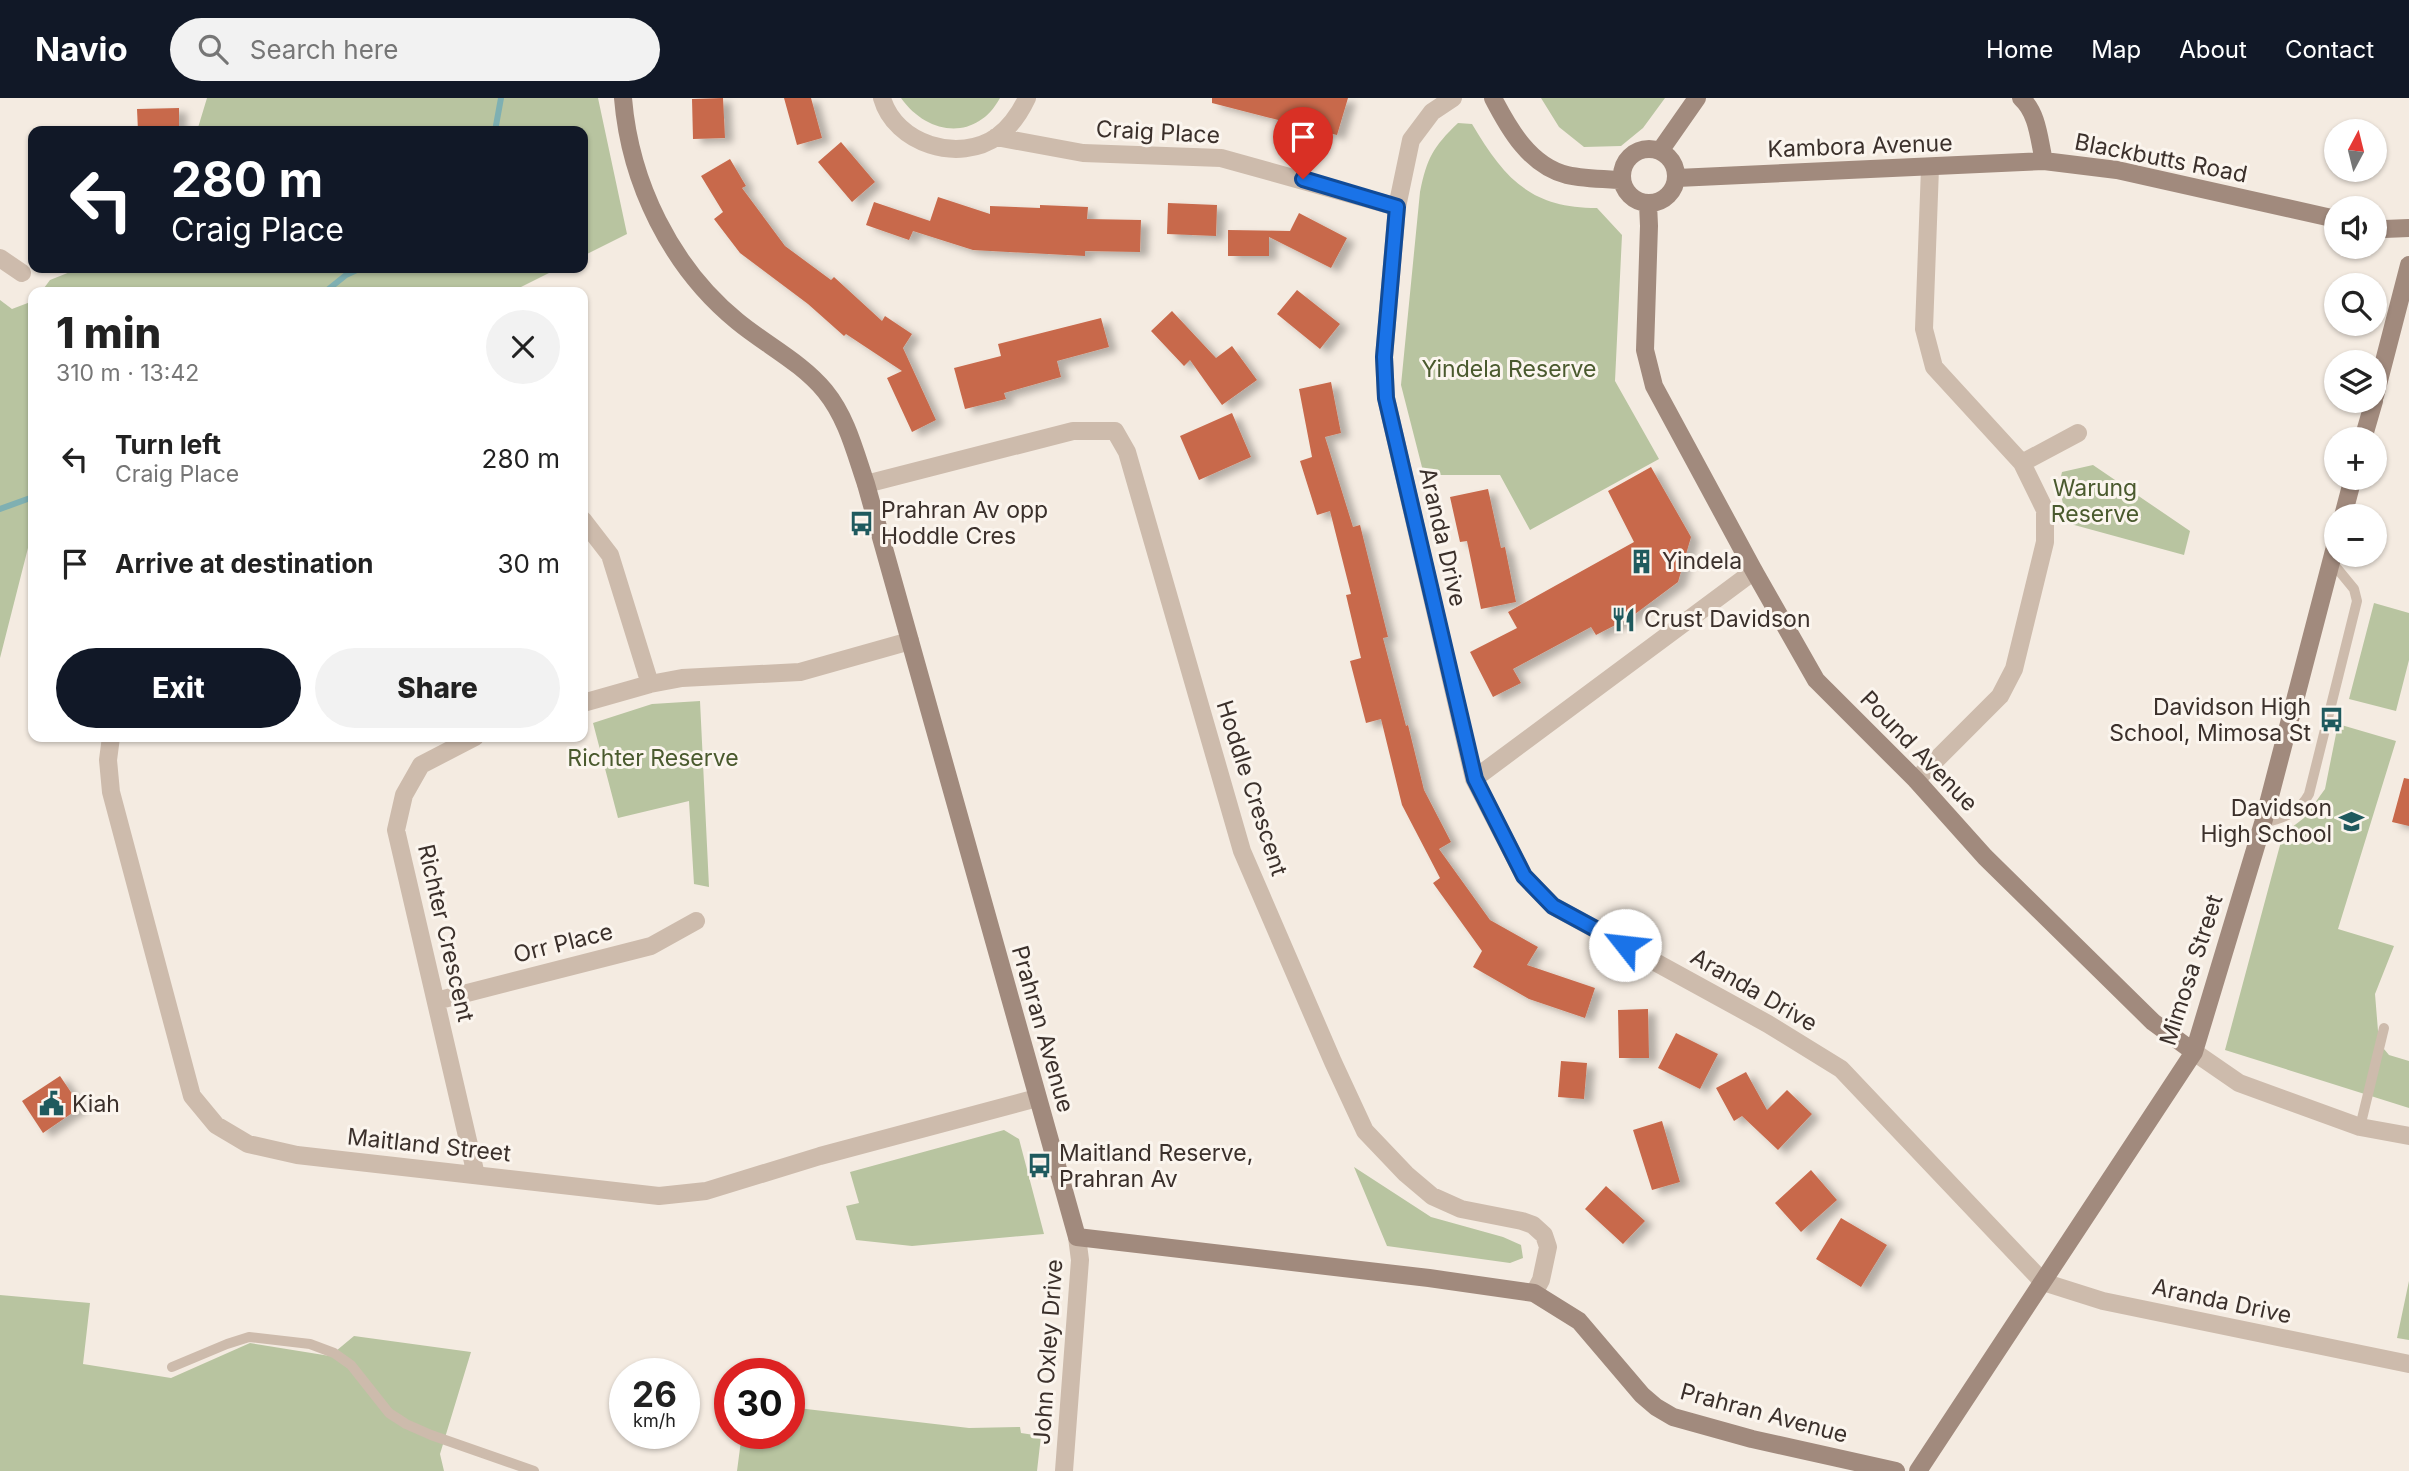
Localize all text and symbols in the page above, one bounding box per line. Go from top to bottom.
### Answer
search box [170,18,660,81]
text: Navio [35,29,128,69]
icon: search [194,30,232,68]
text: Search here [250,34,398,65]
text: Home [1986,35,2053,64]
text: Map [2091,35,2141,64]
text: About [2179,35,2247,64]
text: Contact [2285,35,2374,64]
pin [1273,107,1333,179]
street label: Craig Place [1095,115,1221,149]
icon: arrive [1284,118,1322,156]
north arrow [2324,119,2387,182]
map controls [2324,119,2387,567]
street label: Blackbutts Road [2072,128,2250,188]
street label: Kambora Avenue [1767,129,1953,163]
text: 280 m [171,150,323,209]
icon: left [56,154,147,245]
button: sound [2324,196,2387,259]
text: Craig Place [171,210,344,249]
button: search [2324,273,2387,336]
text: 1 min [56,307,161,358]
button: close [486,310,560,384]
button: layers [2324,350,2387,413]
park label: Yindela Reserve [1422,355,1596,383]
text: 310 m · 13:42 [56,359,199,387]
button: + [2324,427,2387,490]
text: Turn left [115,429,221,460]
icon: left [56,440,94,478]
text: 280 m [482,443,560,474]
text: Craig Place [115,460,239,488]
street label: Aranda Drive [1413,465,1473,609]
park label: Warung Reserve [2051,474,2139,528]
place label: Prahran Av opp Hoddle Cres [881,496,1048,550]
button: − [2324,504,2387,567]
bus stop icon: Prahran Av opp Hoddle Cres [847,509,875,537]
icon: arrive [56,545,94,583]
building icon: Yindela [1628,547,1656,575]
place label: Yindela [1662,547,1742,575]
text: Arrive at destination [115,548,374,579]
text: 30 m [497,548,560,579]
restaurant icon: Crust Davidson [1610,605,1638,633]
place label: Crust Davidson [1644,605,1810,633]
button: Exit [56,648,301,728]
button: Share [315,648,560,728]
street label: Pound Avenue [1854,685,1984,817]
place label: Davidson High School, Mimosa St [2109,693,2311,747]
street label: Hoddle Crescent [1210,697,1294,880]
bus stop icon: Davidson High School, Mimosa St [2317,706,2345,734]
park label: Richter Reserve [567,744,739,772]
place label: Davidson High School [2201,794,2332,848]
school or university icon: Davidson High School [2338,807,2366,835]
street label: Richter Crescent [412,842,480,1025]
street label: Mimosa Street [2153,891,2229,1049]
position arrow [1588,908,1662,982]
street label: Orr Place [510,917,616,969]
street label: Prahran Avenue [1006,942,1080,1116]
street label: Aranda Drive [1686,942,1822,1038]
public building icon: Kiah [38,1090,66,1118]
place label: Kiah [72,1090,120,1118]
street label: Maitland Street [346,1122,513,1168]
place label: Maitland Reserve, Prahran Av [1059,1139,1253,1193]
bus stop icon: Maitland Reserve, Prahran Av [1025,1152,1053,1180]
street label: John Oxley Drive [1028,1258,1068,1446]
street label: Aranda Drive [2150,1273,2294,1329]
speed limit sign: 30 [714,1358,805,1449]
text: 26 [632,1373,677,1415]
street label: Prahran Avenue [1677,1377,1851,1449]
text: km/h [633,1410,676,1431]

